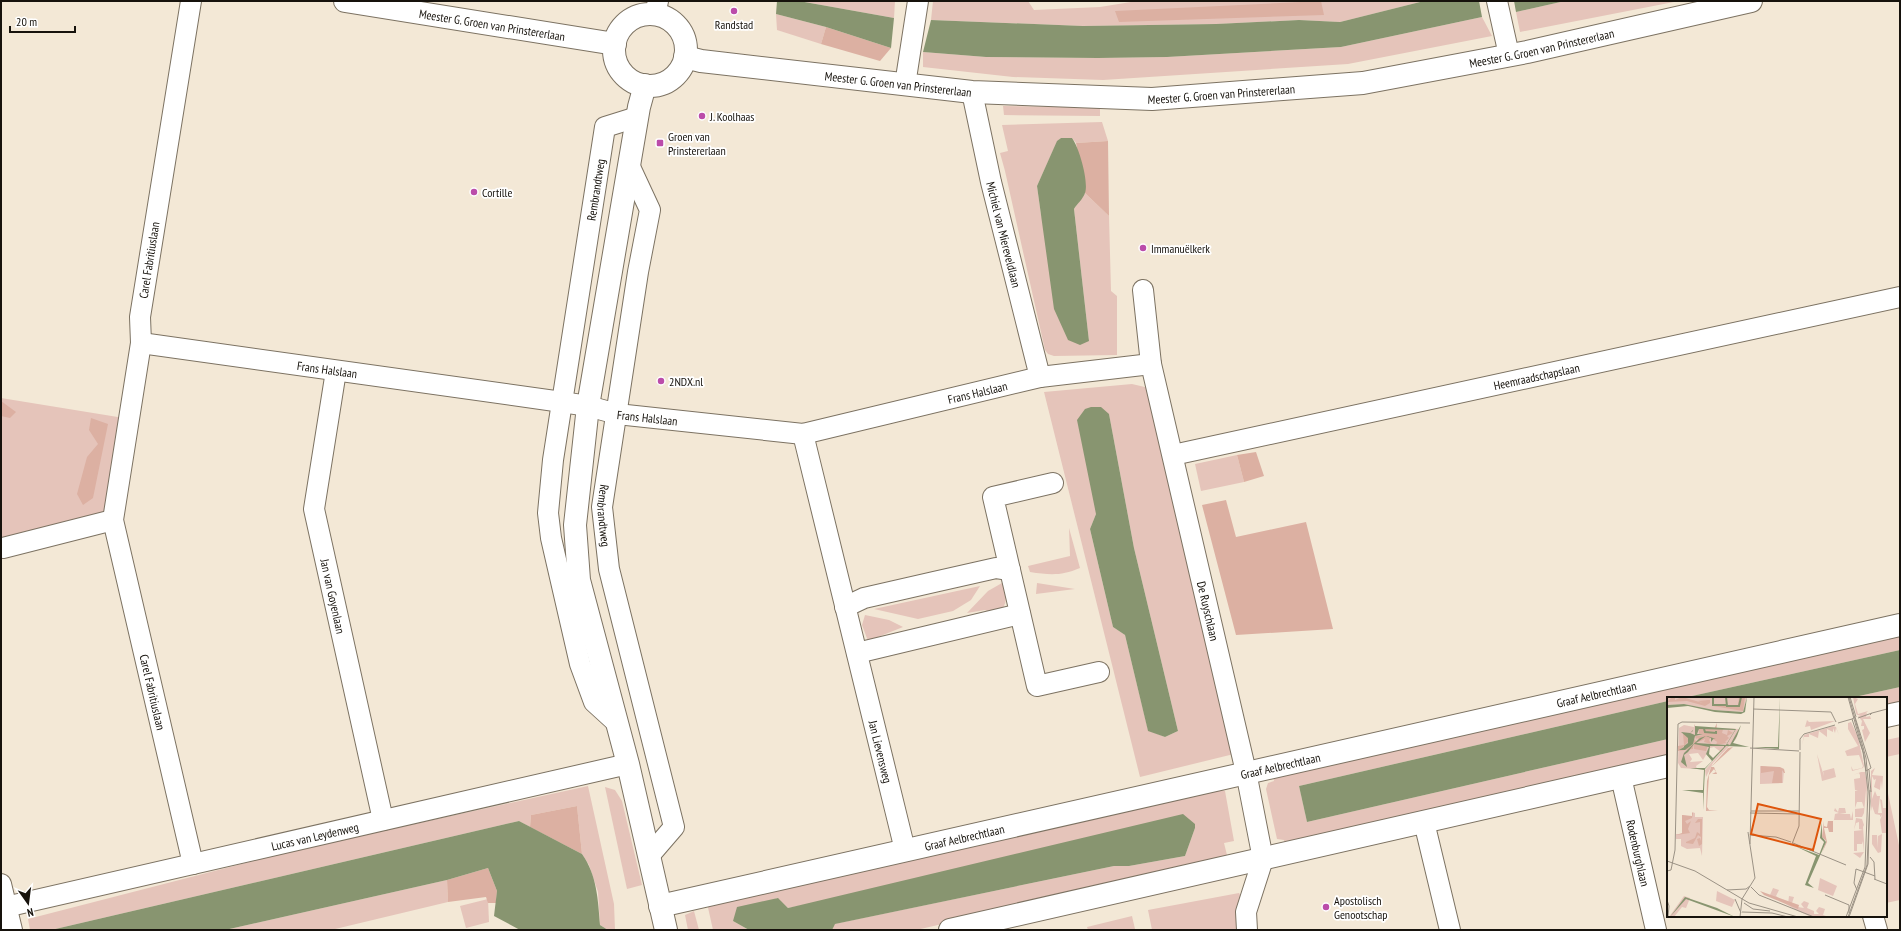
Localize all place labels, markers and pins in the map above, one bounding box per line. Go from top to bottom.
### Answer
marker: Randstad [729,6,739,16]
place label: Randstad [715,17,753,32]
place label: J. Koolhaas [709,109,754,124]
marker: J. Koolhaas [697,111,707,121]
place label: Groen van Prinstererlaan [668,129,726,158]
marker: Groen van Prinstererlaan [655,138,665,148]
place label: Cortille [482,185,512,200]
marker: Cortille [469,187,479,197]
place label: Immanuëlkerk [1151,241,1210,256]
marker: Immanuëlkerk [1138,243,1148,253]
place label: 2NDX.nl [669,374,703,389]
marker: 2NDX.nl [656,376,666,386]
place label: Apostolisch Genootschap [1334,893,1387,922]
marker: Apostolisch Genootschap [1321,902,1331,912]

